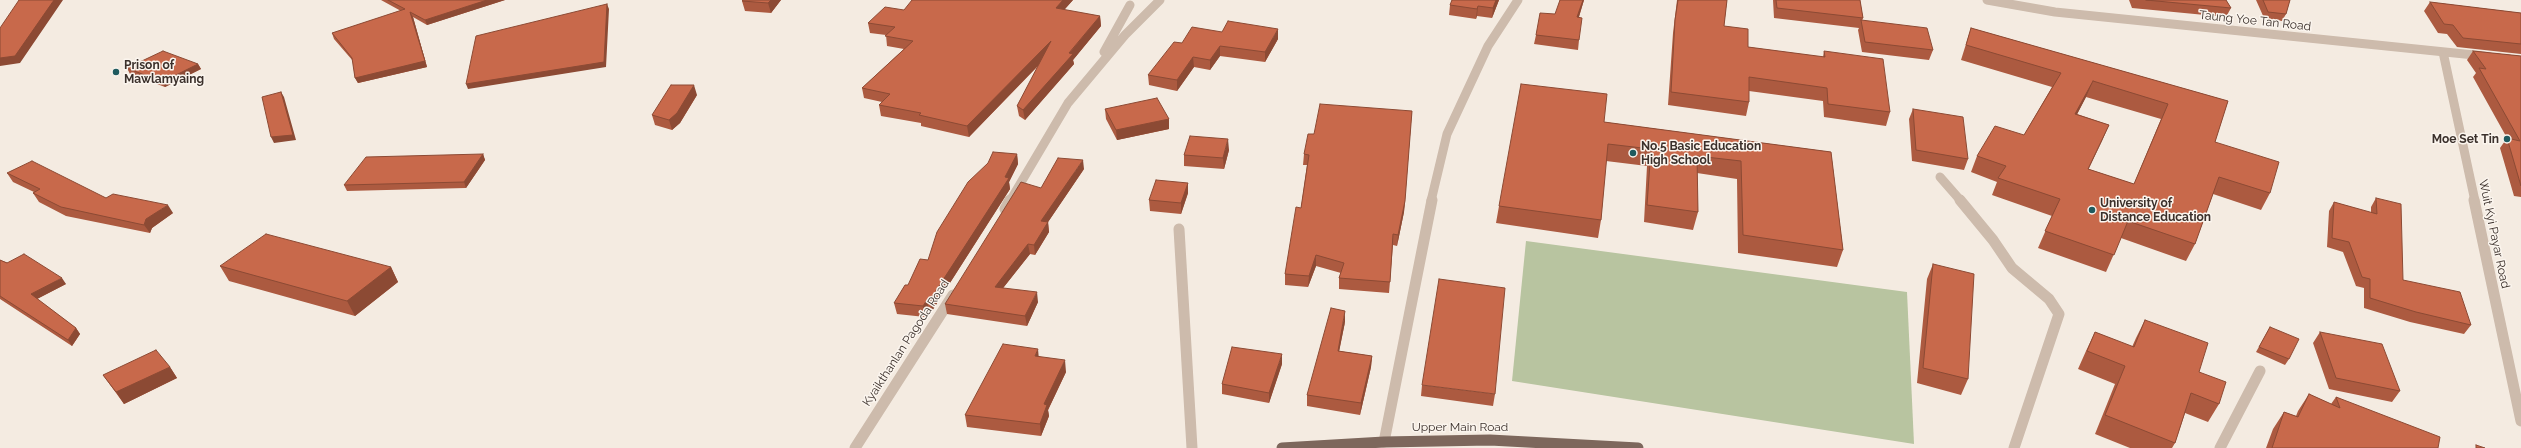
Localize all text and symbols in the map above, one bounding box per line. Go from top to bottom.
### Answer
street label: Taung Yoe Tan Road [2198,8,2312,34]
place label: Prison of Mawlamyaing [124,58,204,86]
marker: Prison of Mawlamyaing [111,67,121,77]
place label: Moe Set Tin [2432,132,2499,146]
marker: Moe Set Tin [2502,134,2512,144]
place label: No.5 Basic Education High School [1641,139,1761,167]
marker: No.5 Basic Education High School [1628,148,1638,158]
street label: Wuit Kyi Payar Road [2475,178,2513,290]
place label: University of Distance Education [2100,196,2211,224]
marker: University of Distance Education [2087,205,2097,215]
street label: Kyaikthanlan Pagoda Road [860,277,952,409]
street label: Upper Main Road [1412,420,1508,434]

